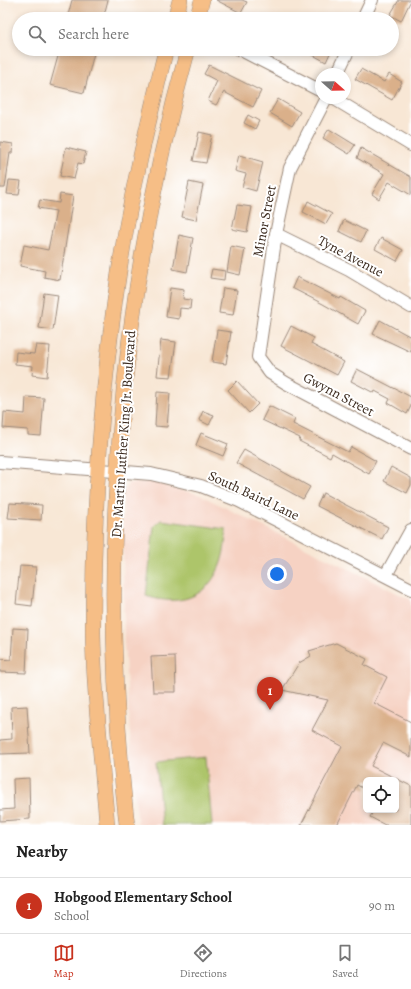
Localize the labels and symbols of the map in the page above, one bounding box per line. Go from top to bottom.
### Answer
north arrow [315,68,351,104]
street label: Minor Street [248,183,281,259]
street label: Tyne Avenue [315,231,387,282]
street label: Dr. Martin Luther King Jr. Boulevard [107,329,140,538]
street label: Gwynn Street [300,368,378,421]
street label: South Baird Lane [205,466,302,525]
your location [267,564,287,584]
pin: 1 [257,677,283,710]

